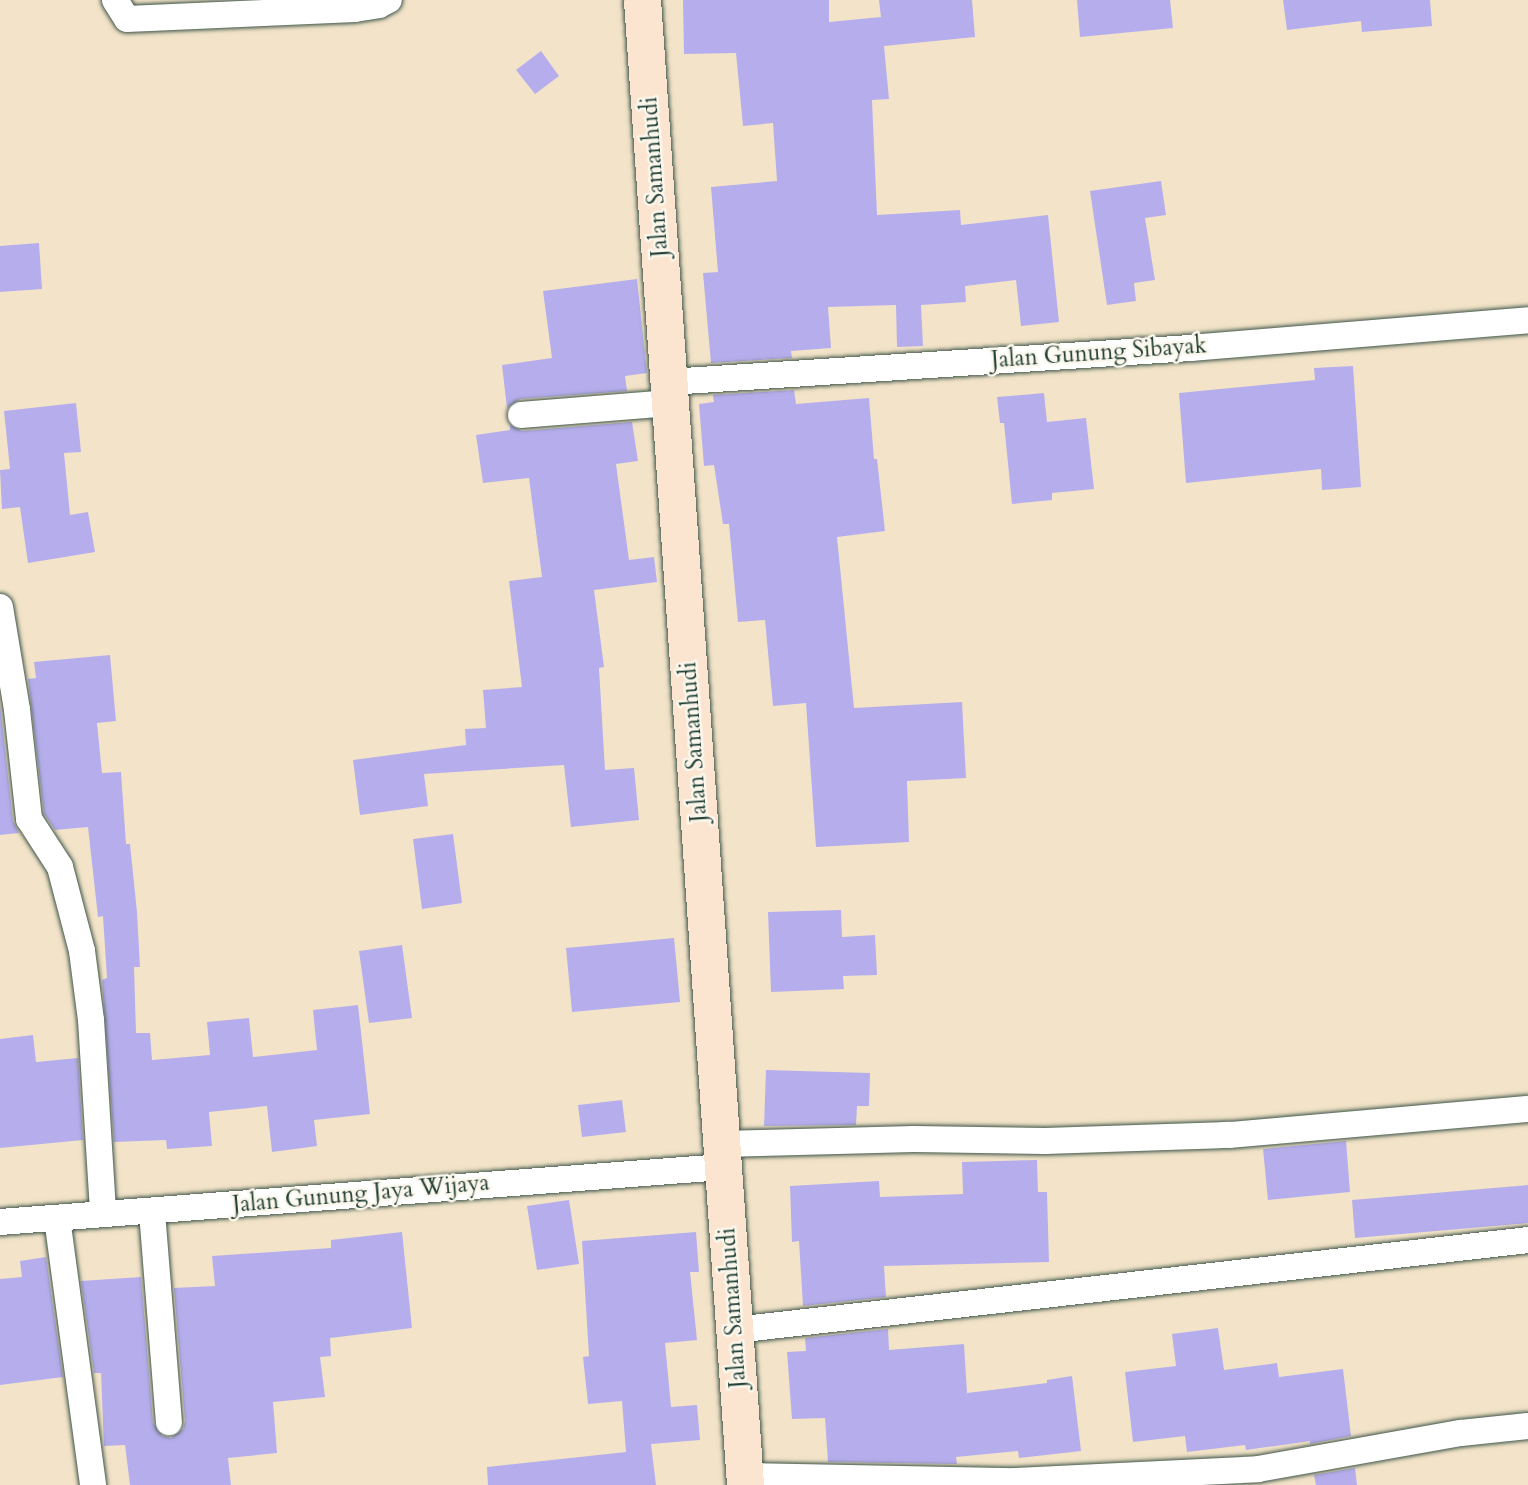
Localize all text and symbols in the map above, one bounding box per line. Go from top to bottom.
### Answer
street label: Jalan Samanhudi [636,96,674,258]
street label: Jalan Gunung Sibayak [990,332,1208,374]
street label: Jalan Samanhudi [675,661,713,823]
street label: Jalan Gunung Jaya Wijaya [231,1169,491,1219]
street label: Jalan Samanhudi [714,1227,752,1389]

